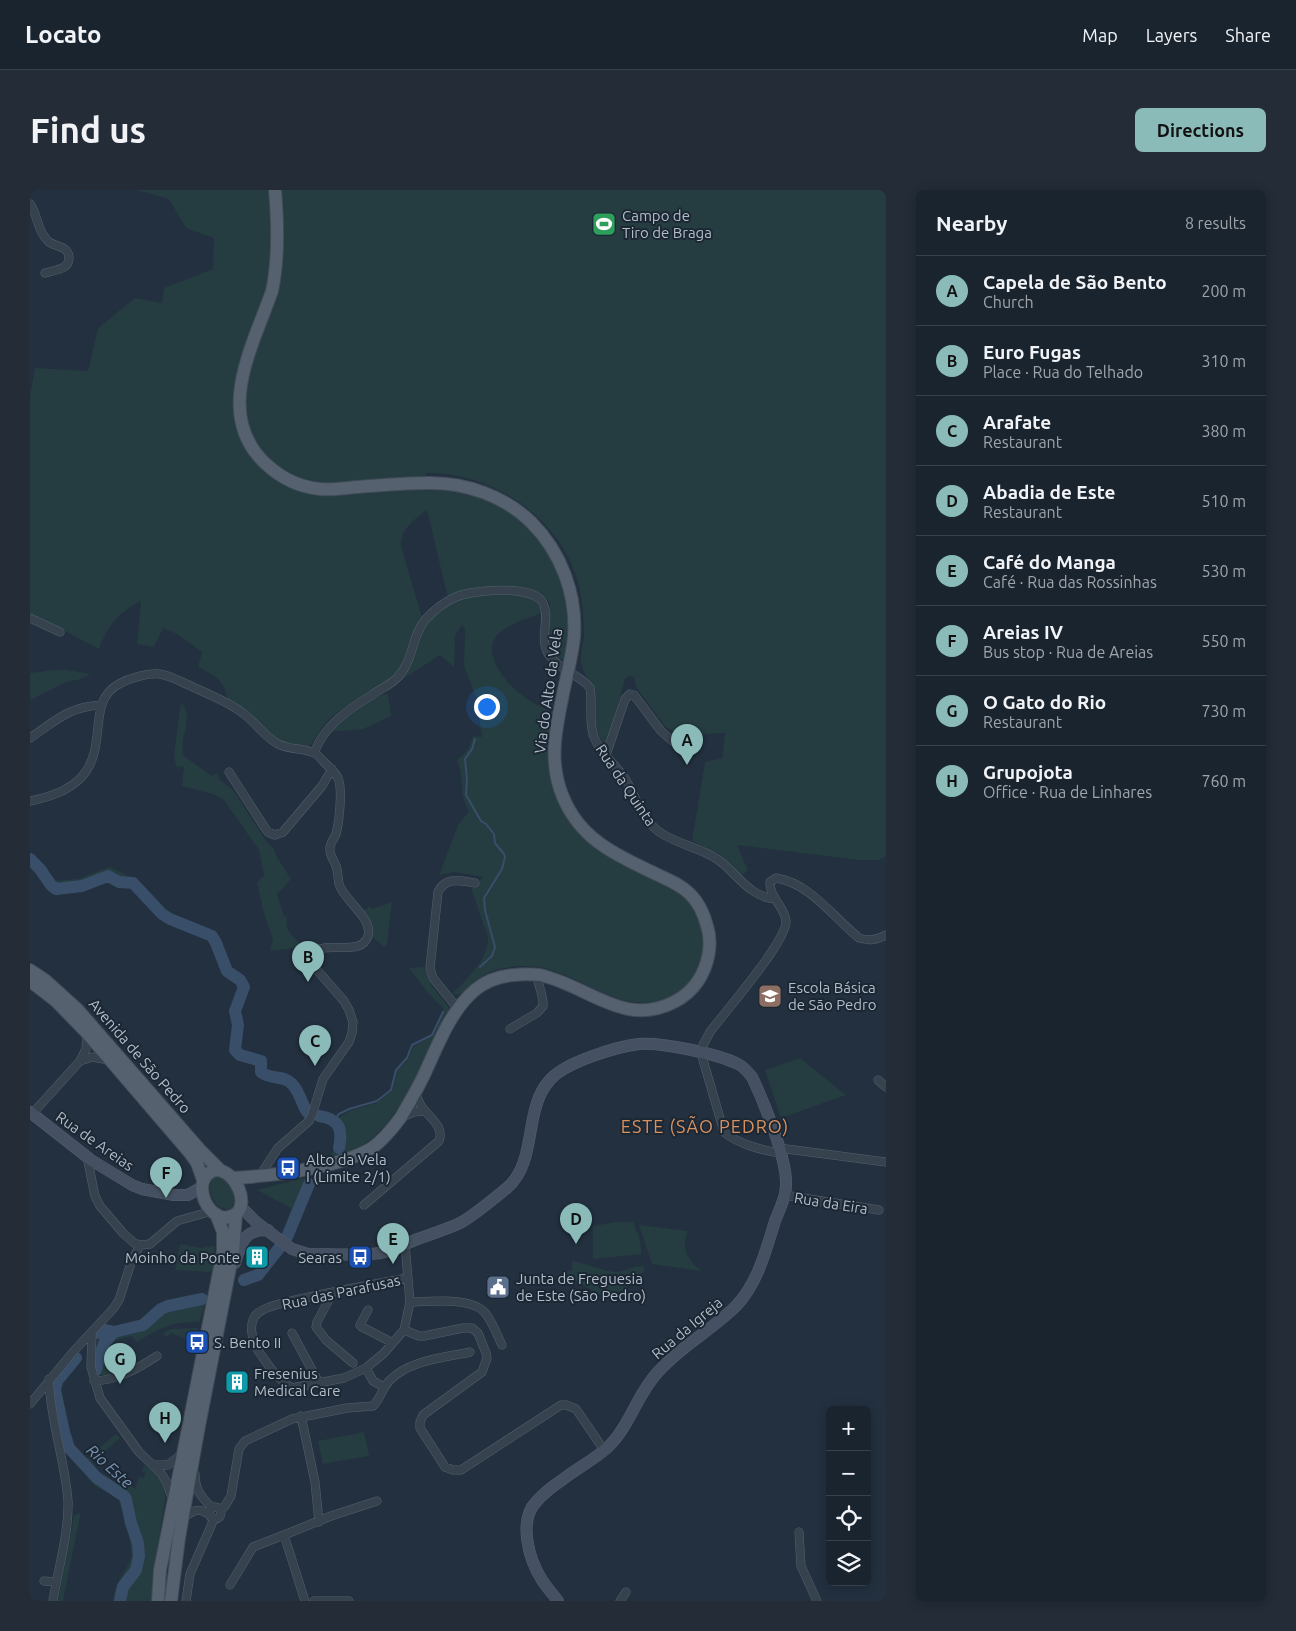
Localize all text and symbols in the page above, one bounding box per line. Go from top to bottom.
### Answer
text: Locato [25,21,101,48]
text: Map [1082,25,1118,45]
text: Layers [1146,25,1197,45]
text: Share [1225,25,1271,45]
button: Directions [1135,108,1266,152]
text: Find us [30,110,146,150]
place label: Campo de Tiro de Braga [622,207,712,241]
sports icon: Campo de Tiro de Braga [591,211,617,237]
text: Nearby [936,211,1007,235]
text: 8 results [1185,214,1246,232]
text: Capela de São Bento [983,271,1167,293]
text: A [946,282,958,300]
text: 200 m [1201,282,1246,300]
text: Church [983,293,1034,311]
text: Euro Fugas [983,341,1081,363]
text: B [947,352,957,370]
text: 310 m [1201,352,1246,370]
text: Place · Rua do Telhado [983,363,1143,381]
text: Arafate [983,411,1051,433]
text: C [947,422,957,440]
text: 380 m [1201,422,1246,440]
text: Restaurant [983,433,1062,451]
text: Abadia de Este [983,481,1115,503]
text: D [946,492,958,510]
text: 510 m [1201,492,1246,510]
text: Restaurant [983,503,1062,521]
text: Café do Manga [983,551,1116,573]
text: E [947,562,957,580]
text: 530 m [1201,562,1246,580]
text: Café · Rua das Rossinhas [983,573,1157,591]
text: Areias IV [983,621,1063,643]
street label: Via do Alto da Vela [531,627,565,755]
text: F [948,632,957,650]
text: 550 m [1201,632,1246,650]
text: Bus stop · Rua de Areias [983,643,1153,661]
text: O Gato do Rio [983,691,1106,713]
your location [474,694,500,720]
text: G [946,702,958,720]
text: 730 m [1201,702,1246,720]
text: Restaurant [983,713,1062,731]
pin: A [671,724,703,765]
street label: Rua da Quinta [592,741,660,829]
text: Grupojota [983,761,1073,783]
text: H [946,772,958,790]
text: 760 m [1201,772,1246,790]
text: Office · Rua de Linhares [983,783,1152,801]
pin: B [292,941,324,982]
place label: Escola Básica de São Pedro [788,979,876,1013]
school or university icon: Escola Básica de São Pedro [757,983,783,1009]
street label: Avenida de São Pedro [86,995,194,1117]
pin: C [299,1025,331,1066]
street label: Rua de Areias [53,1108,137,1174]
district label: ESTE (SÃO PEDRO) [621,1115,789,1137]
place label: Alto da Vela I (Limite 2/1) [306,1151,391,1185]
bus stop icon: Alto da Vela I (Limite 2/1) [275,1155,301,1181]
pin: F [150,1157,182,1198]
street label: Rua da Eira [793,1189,869,1217]
pin: D [560,1203,592,1244]
pin: E [377,1223,409,1264]
building icon: Moinho da Ponte [244,1244,270,1270]
bus stop icon: Searas [347,1244,373,1270]
place label: Moinho da Ponte [125,1249,240,1266]
place label: Searas [298,1249,342,1266]
place label: Junta de Freguesia de Este (São Pedro) [516,1270,646,1304]
street label: Rua das Parafusas [280,1271,402,1313]
public building icon: Junta de Freguesia de Este (São Pedro) [485,1274,511,1300]
street label: Rua da Igreja [648,1294,726,1362]
bus stop icon: S. Bento II [184,1329,210,1355]
place label: S. Bento II [214,1334,281,1351]
pin: G [104,1343,136,1384]
place label: Fresenius Medical Care [254,1365,341,1399]
building icon: Fresenius Medical Care [224,1369,250,1395]
pin: H [149,1402,181,1443]
map controls [826,1406,871,1586]
button: + [826,1406,871,1451]
water label: Rio Este [83,1441,137,1491]
button: − [826,1451,871,1496]
button: locate [826,1496,871,1541]
button: layers [826,1541,871,1586]

